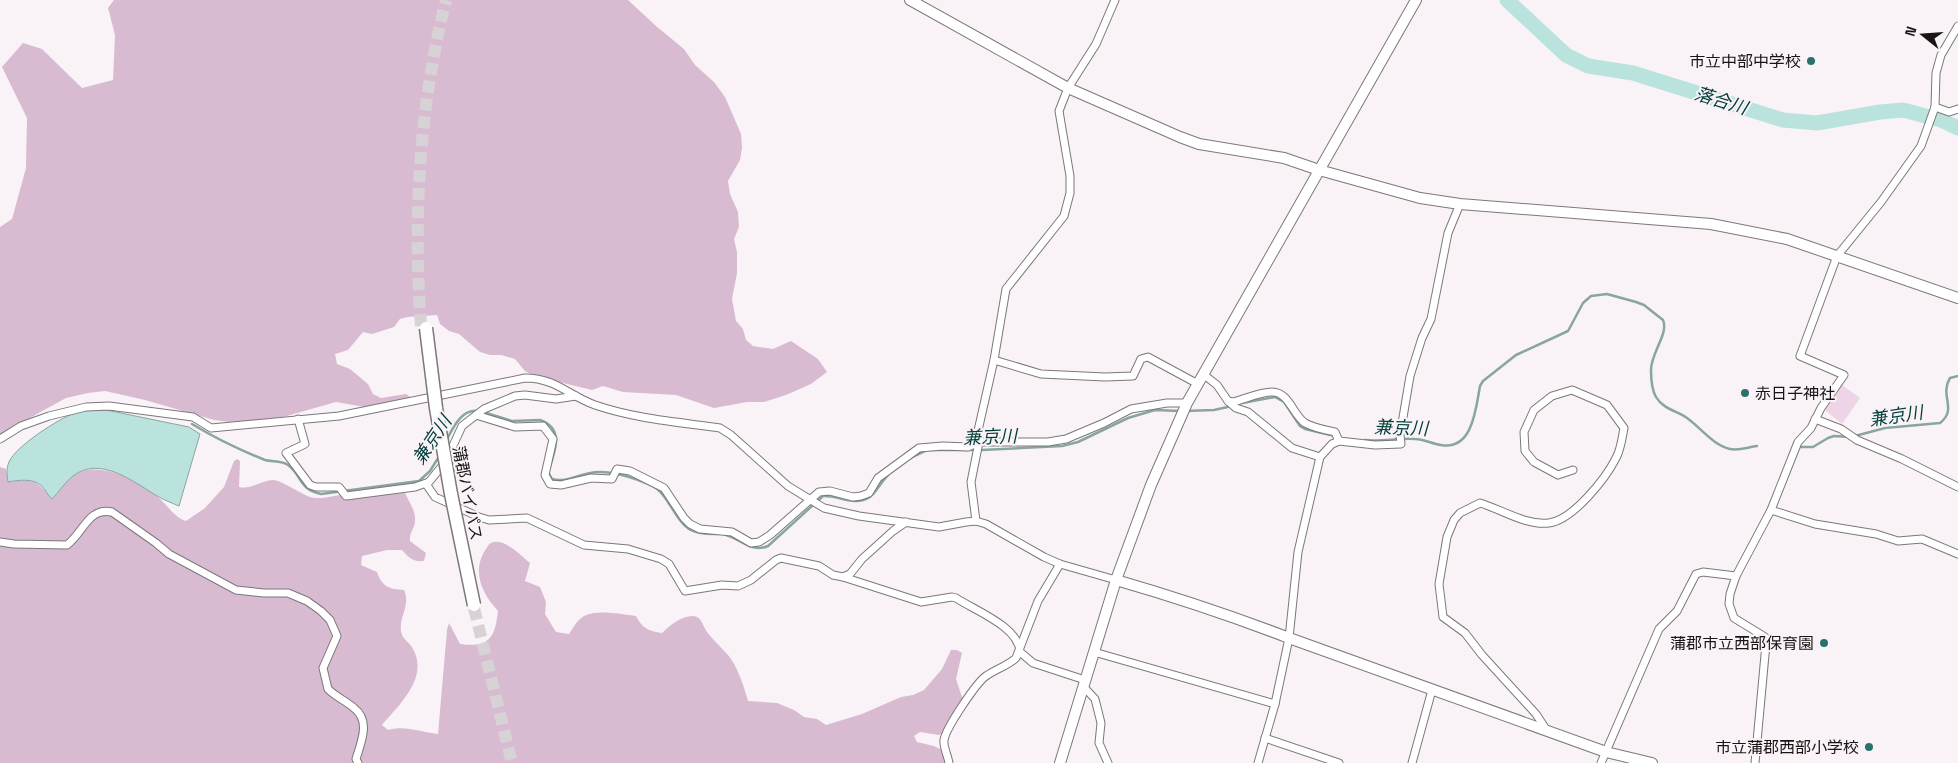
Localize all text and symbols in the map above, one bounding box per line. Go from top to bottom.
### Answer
north arrow [1898,10,1948,60]
text: N [1901,24,1921,38]
place label: 市立中部中学校 [1689,51,1801,72]
marker: 市立中部中学校 [1805,55,1817,67]
water label: 落合川 [1692,82,1752,120]
place label: 赤日子神社 [1755,383,1835,404]
marker: 赤日子神社 [1739,387,1751,399]
water label: 兼京川 [1868,400,1926,431]
water label: 兼京川 [407,409,457,469]
water label: 兼京川 [1374,415,1430,440]
water label: 兼京川 [963,424,1019,449]
street label: 蒲郡バイパス [448,444,487,542]
place label: 蒲郡市立西部保育園 [1670,633,1814,654]
marker: 蒲郡市立西部保育園 [1818,637,1830,649]
place label: 市立蒲郡西部小学校 [1715,737,1859,758]
marker: 市立蒲郡西部小学校 [1863,741,1875,753]

